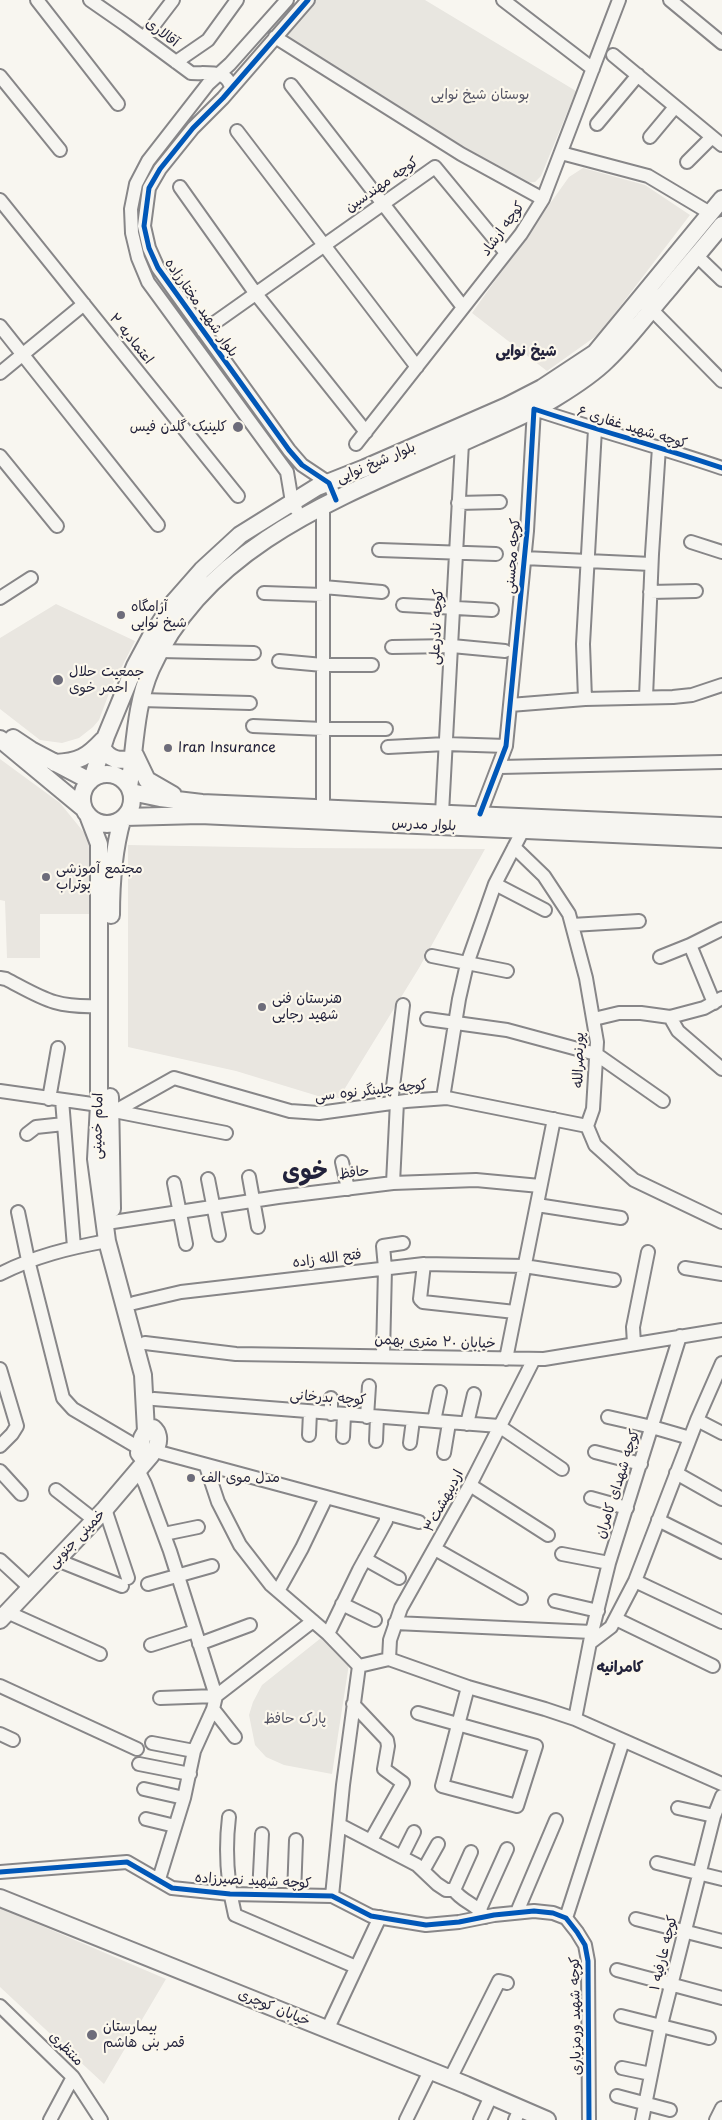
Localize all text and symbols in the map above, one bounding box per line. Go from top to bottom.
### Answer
street label: آقالاری [142,15,182,51]
park label: بوستان شیخ نوایی [431,87,529,103]
street label: کوچه مهندسین [342,154,422,216]
street label: کوچه ارشاد [478,198,528,260]
street label: بلوار شهید مختارزاده [161,255,241,361]
street label: اعتمادیه ۲ [105,310,157,368]
district label: شیخ نوایی [495,343,557,361]
street label: کوچه شهید غفاری ۶ [575,403,689,453]
place label: کلینیک گلدن فیس [130,419,227,435]
marker: کلینیک گلدن فیس [231,420,245,434]
street label: بلوار شیخ نوایی [334,439,418,487]
street label: کوچه محسنی [501,517,525,595]
street label: کوچه نادرعلی [427,588,447,666]
place label: آرامگاه شیخ نوایی [131,599,187,632]
marker: آرامگاه شیخ نوایی [115,609,127,621]
place label: جمعیت حلال احمر خوی [69,664,144,696]
marker: جمعیت حلال احمر خوی [51,673,65,687]
place label: Iran Insurance [178,740,276,756]
marker: Iran Insurance [162,742,174,754]
street label: بلوار مدرس [391,815,457,835]
place label: مجتمع آموزشی بوتراب [56,861,143,894]
marker: مجتمع آموزشی بوتراب [40,871,52,883]
place label: هنرستان فنی شهید رجایی [272,991,342,1024]
marker: هنرستان فنی شهید رجایی [256,1001,268,1013]
street label: پورنصرالله [570,1032,588,1088]
street label: کوچه چلینگر نوه سی [314,1077,428,1105]
street label: امام خمینی [89,1093,107,1159]
district label: خوی [282,1158,328,1186]
street label: حافظ [338,1163,370,1183]
street label: فتح الله زاده [291,1246,363,1272]
street label: خیابان ۲۰ متری بهمن [374,1331,496,1353]
street label: کوچه بدرخانی [289,1387,367,1409]
street label: کوچه شهدای کامران [592,1427,644,1541]
street label: اردیبهشت۳ [421,1467,467,1535]
place label: مدل موی الف [201,1470,280,1486]
marker: مدل موی الف [185,1472,197,1484]
street label: خمینی جنوبی [45,1506,109,1572]
district label: کامرانیه [597,1659,643,1677]
park label: پارک حافظ [264,1711,326,1727]
street label: کوچه شهید نصیرزاده [194,1870,312,1892]
street label: کوچه عارفیه ۱ [647,1914,681,1992]
street label: کوچه شهید ورمزیاری [567,1956,585,2076]
street label: خیابان کوچری [236,1986,312,2030]
place label: بیمارستان قمر بنی هاشم [103,2019,185,2052]
street label: منتظری [45,2028,87,2070]
marker: بیمارستان قمر بنی هاشم [85,2028,99,2042]

